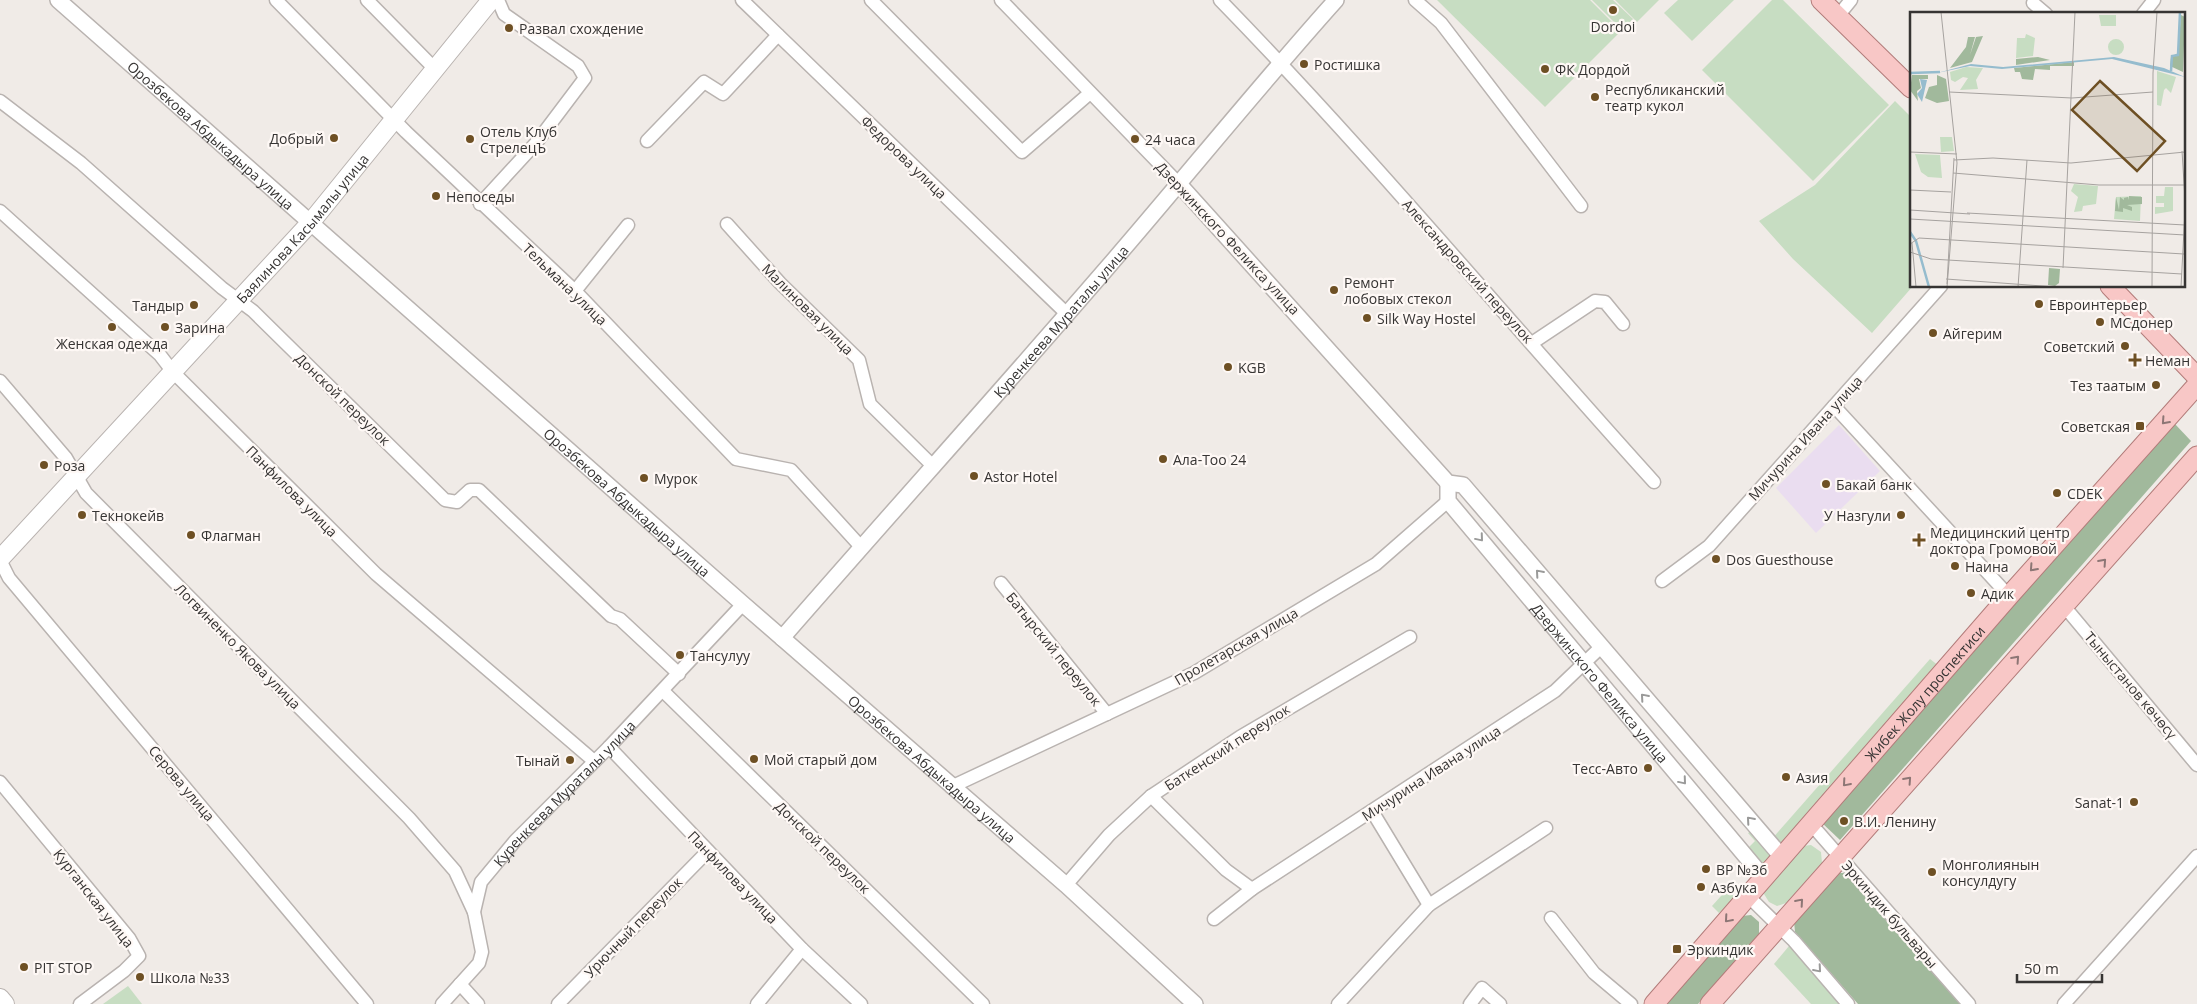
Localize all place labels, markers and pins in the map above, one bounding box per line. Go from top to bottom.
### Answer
marker: Dordoi [1607,4,1619,16]
place label: Dordoi [1591,17,1635,36]
place label: Развал схождение [519,19,644,38]
marker: Развал схождение [503,22,515,34]
place label: Ростишка [1314,55,1381,74]
marker: Ростишка [1298,58,1310,70]
place label: ФК Дордой [1555,60,1630,79]
marker: ФК Дордой [1539,63,1551,75]
place label: Республиканский театр кукол [1605,80,1725,115]
marker: Республиканский театр кукол [1589,91,1601,103]
place label: Отель Клуб СтрелецЪ [480,122,557,157]
place label: Добрый [269,129,324,148]
place label: 24 часа [1145,130,1195,149]
marker: Добрый [328,132,340,144]
marker: Отель Клуб СтрелецЪ [464,133,476,145]
marker: 24 часа [1129,133,1141,145]
place label: Непоседы [446,187,515,206]
marker: Непоседы [430,190,442,202]
place label: Ремонт лобовых стекол [1344,273,1452,308]
marker: Ремонт лобовых стекол [1328,284,1340,296]
place label: Евроинтерьер [2049,295,2147,314]
place label: Тандыр [132,296,184,315]
marker: Евроинтерьер [2033,298,2045,310]
marker: Тандыр [188,299,200,311]
place label: Silk Way Hostel [1377,309,1476,328]
marker: Silk Way Hostel [1361,312,1373,324]
place label: MCдонер [2110,313,2173,332]
marker: MCдонер [2094,316,2106,328]
place label: Зарина [175,318,225,337]
marker: Женская одежда [106,321,118,333]
marker: Зарина [159,321,171,333]
place label: Айгерим [1943,324,2002,343]
marker: Айгерим [1927,327,1939,339]
place label: Женская одежда [56,334,168,353]
place label: Советский [2044,337,2115,356]
marker: Советский [2119,340,2131,352]
place label: Неман [2145,351,2190,370]
marker: Неман [2129,354,2141,366]
place label: KGB [1238,358,1266,377]
marker: KGB [1222,361,1234,373]
place label: Тез таатым [2070,376,2146,395]
marker: Тез таатым [2150,379,2162,391]
place label: Советская [2061,417,2130,436]
marker: Советская [2134,420,2146,432]
place label: Ала-Тоо 24 [1173,450,1246,469]
marker: Ала-Тоо 24 [1157,453,1169,465]
place label: Роза [54,456,85,475]
marker: Роза [38,459,50,471]
place label: Astor Hotel [984,467,1057,486]
place label: Мурок [654,469,699,488]
marker: Astor Hotel [968,470,980,482]
marker: Мурок [638,472,650,484]
place label: Бакай банк [1836,475,1913,494]
marker: Бакай банк [1820,478,1832,490]
place label: CDEK [2067,484,2103,503]
marker: CDEK [2051,487,2063,499]
place label: Текнокейв [92,506,164,525]
place label: У Назгули [1824,506,1891,525]
marker: Текнокейв [76,509,88,521]
marker: У Назгули [1895,509,1907,521]
place label: Медицинский центр доктора Громовой [1930,523,2070,558]
place label: Флагман [201,526,261,545]
marker: Флагман [185,529,197,541]
marker: Медицинский центр доктора Громовой [1912,533,1926,547]
place label: Dos Guesthouse [1726,550,1833,569]
marker: Dos Guesthouse [1710,553,1722,565]
place label: Наина [1965,557,2009,576]
marker: Наина [1949,560,1961,572]
place label: Адик [1981,584,2015,603]
marker: Адик [1965,587,1977,599]
place label: Тансулуу [690,646,751,665]
marker: Тансулуу [674,649,686,661]
place label: Мой старый дом [764,750,877,769]
place label: Тынай [516,751,560,770]
marker: Мой старый дом [748,753,760,765]
marker: Тынай [564,754,576,766]
place label: Тесс-Авто [1573,759,1638,778]
marker: Тесс-Авто [1642,762,1654,774]
place label: Азия [1796,768,1828,787]
marker: Азия [1780,771,1792,783]
place label: Sanat-1 [2075,793,2124,812]
marker: Sanat-1 [2128,796,2140,808]
place label: В.И. Ленину [1854,812,1937,831]
marker: В.И. Ленину [1838,815,1850,827]
place label: Монголиянын консулдугу [1942,855,2039,890]
place label: BP №36 [1716,860,1767,879]
marker: BP №36 [1700,863,1712,875]
marker: Монголиянын консулдугу [1926,866,1938,878]
place label: Азбука [1711,878,1757,897]
marker: Азбука [1695,881,1707,893]
place label: Эркиндик [1687,940,1754,959]
marker: Эркиндик [1671,943,1683,955]
place label: PIT STOP [34,958,92,977]
marker: PIT STOP [18,961,30,973]
place label: Школа №33 [150,968,230,987]
marker: Школа №33 [134,971,146,983]

